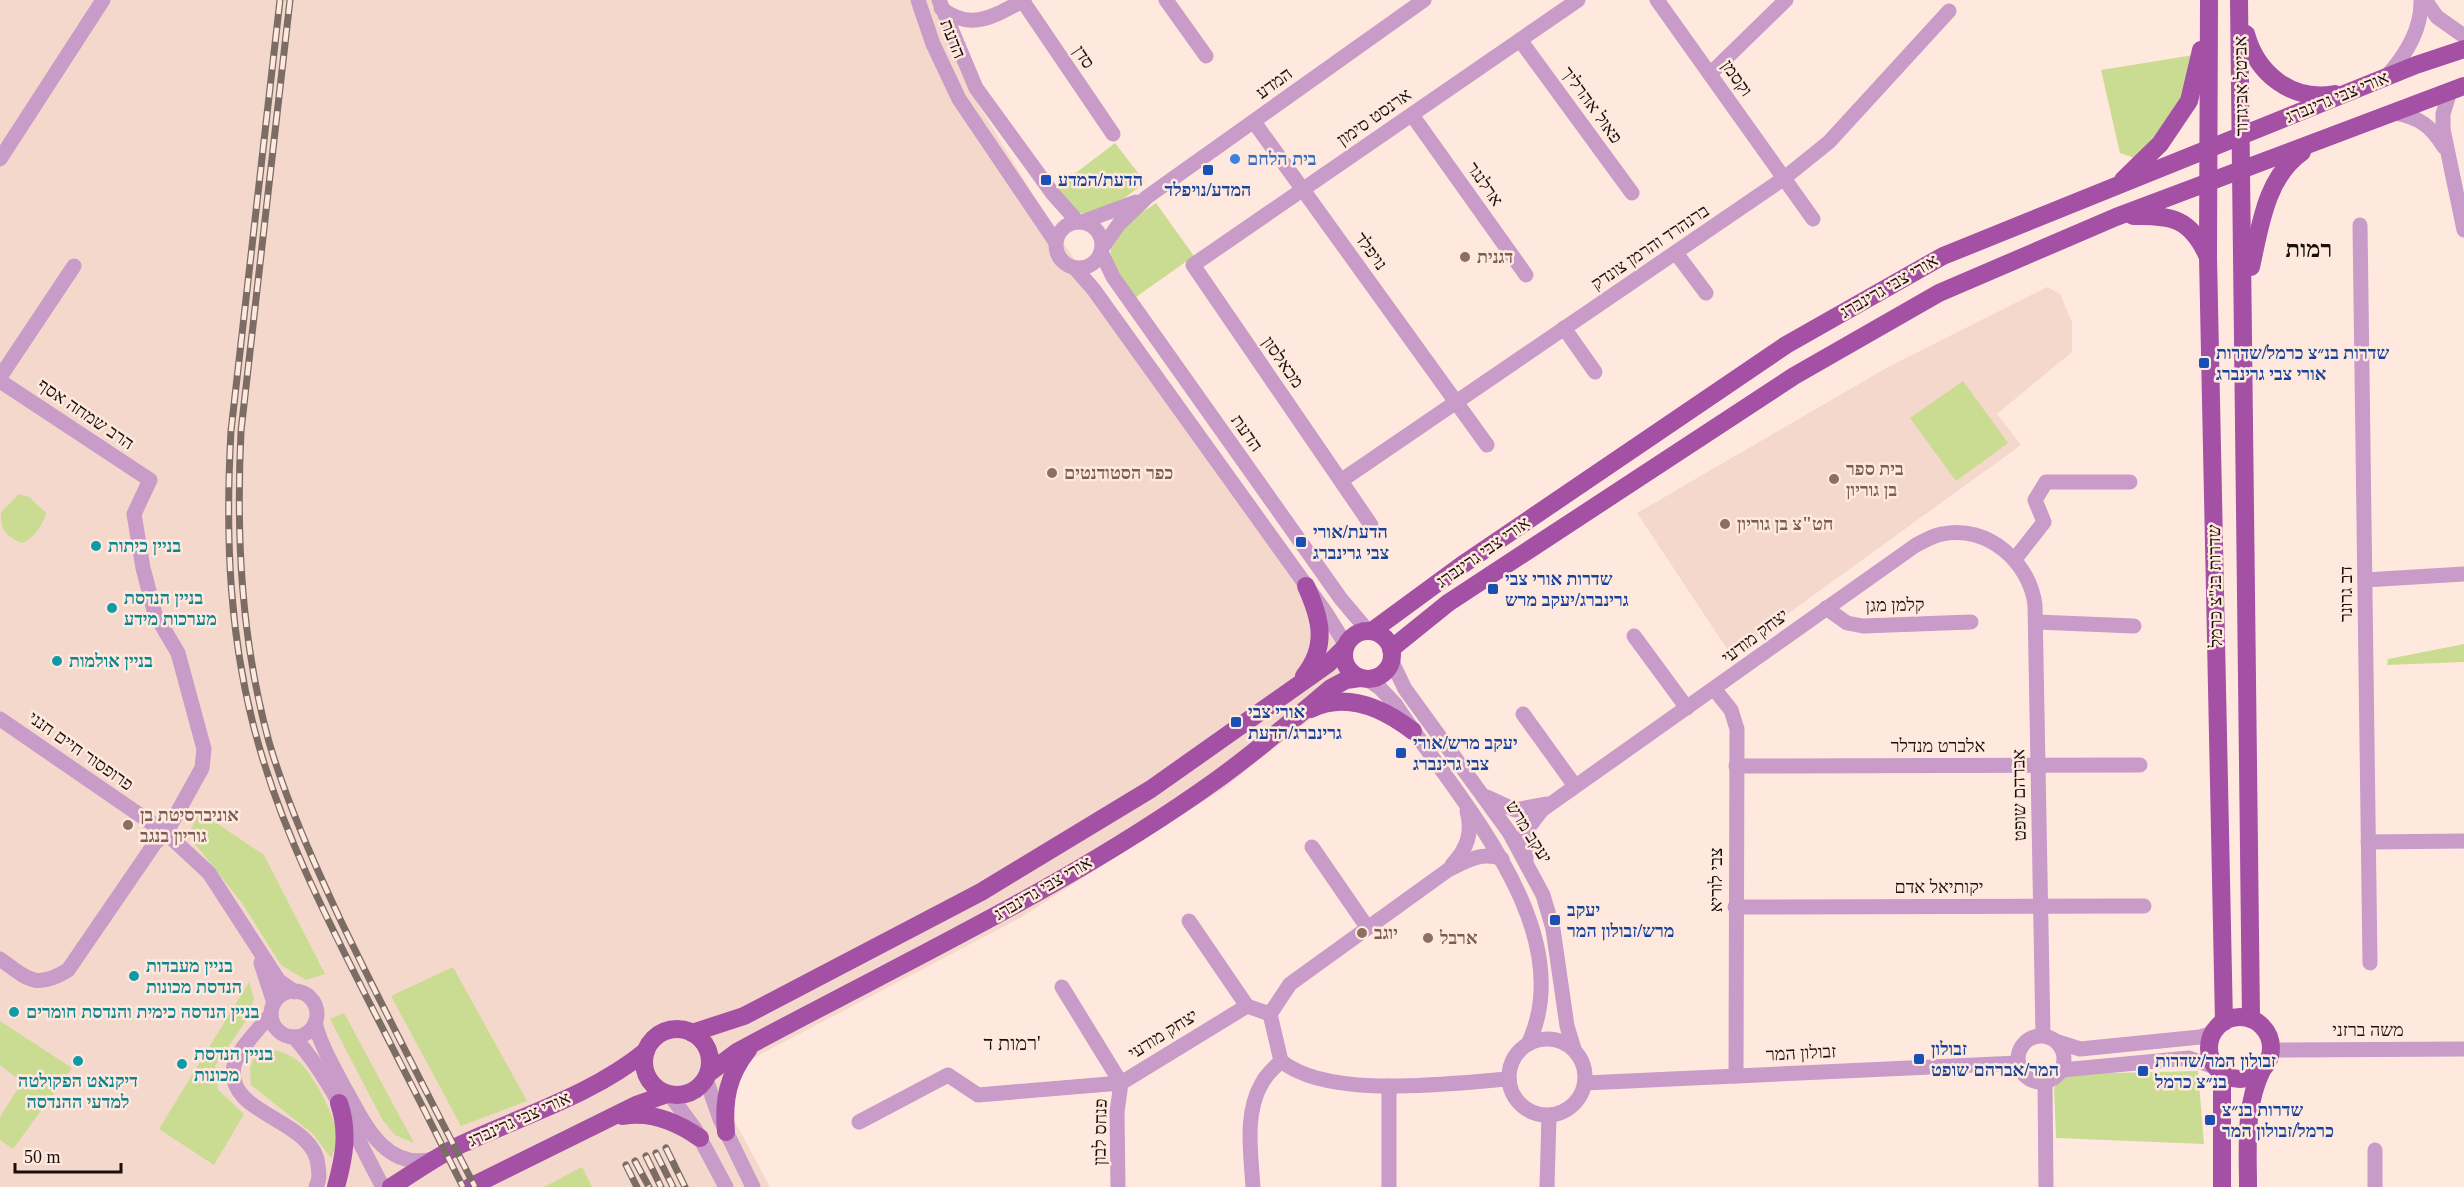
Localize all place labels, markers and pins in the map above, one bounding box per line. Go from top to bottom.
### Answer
place label: בית הלחם [1247,149,1317,169]
marker: בית הלחם [1228,152,1242,166]
marker: המדע/נויפלד [1201,163,1215,177]
place label: הדעת/המדע [1058,170,1143,190]
marker: הדעת/המדע [1039,173,1053,187]
place label: המדע/נויפלד [1165,180,1251,200]
place label: דגנית [1477,247,1513,267]
marker: דגנית [1458,250,1472,264]
place label: שדרות בנ״צ כרמל/שדרות אורי צבי גרינברג [2216,343,2389,384]
marker: שדרות בנ״צ כרמל/שדרות אורי צבי גרינברג [2197,356,2211,370]
place label: בית ספר בן גוריון [1846,459,1904,500]
place label: כפר הסטודנטים [1064,463,1173,483]
marker: כפר הסטודנטים [1045,466,1059,480]
marker: בית ספר בן גוריון [1827,472,1841,486]
place label: חט"צ בן גוריון [1737,514,1834,534]
marker: חט"צ בן גוריון [1718,517,1732,531]
place label: הדעת/אורי צבי גרינברג [1313,522,1389,563]
marker: הדעת/אורי צבי גרינברג [1294,535,1308,549]
place label: בניין כיתות [108,536,181,556]
marker: בניין כיתות [89,539,103,553]
place label: שדרות אורי צבי גרינברג/יעקב מרש [1505,569,1629,610]
marker: שדרות אורי צבי גרינברג/יעקב מרש [1486,582,1500,596]
place label: בניין הנדסת מערכות מידע [124,588,217,629]
marker: בניין הנדסת מערכות מידע [105,601,119,615]
place label: בניין אולמות [69,651,153,671]
marker: בניין אולמות [50,654,64,668]
place label: אורי צבי גרינברג/הדעת [1248,702,1342,743]
marker: אורי צבי גרינברג/הדעת [1229,715,1243,729]
place label: יעקב מרש/אורי צבי גרינברג [1413,733,1518,774]
marker: יעקב מרש/אורי צבי גרינברג [1394,746,1408,760]
place label: אוניברסיטת בן גוריון בנגב [140,805,239,846]
marker: אוניברסיטת בן גוריון בנגב [121,818,135,832]
place label: יעקב מרש/זבולון המר [1567,900,1675,941]
marker: יעקב מרש/זבולון המר [1548,913,1562,927]
place label: יוגב [1374,923,1398,943]
marker: יוגב [1355,926,1369,940]
place label: ארבל [1439,928,1478,948]
marker: ארבל [1421,931,1435,945]
place label: בניין מעבדות הנדסת מכונות [146,956,242,997]
marker: בניין מעבדות הנדסת מכונות [127,969,141,983]
place label: בניין הנדסה כימית והנדסת חומרים [26,1002,260,1022]
marker: בניין הנדסה כימית והנדסת חומרים [7,1005,21,1019]
place label: זבולון המר/אברהם שופט [1931,1039,2059,1080]
place label: בניין הנדסת מכונות [194,1044,273,1085]
place label: זבולון המר/שדרות בנ״צ כרמל [2154,1051,2276,1092]
marker: זבולון המר/אברהם שופט [1912,1052,1926,1066]
marker: דיקנאט הפקולטה למדעי ההנדסה [71,1054,85,1068]
marker: בניין הנדסת מכונות [175,1057,189,1071]
marker: זבולון המר/שדרות בנ״צ כרמל [2136,1064,2150,1078]
place label: דיקנאט הפקולטה למדעי ההנדסה [18,1071,138,1112]
place label: שדרות בנ״צ כרמל/זבולון המר [2222,1100,2334,1141]
marker: שדרות בנ״צ כרמל/זבולון המר [2203,1113,2217,1127]

